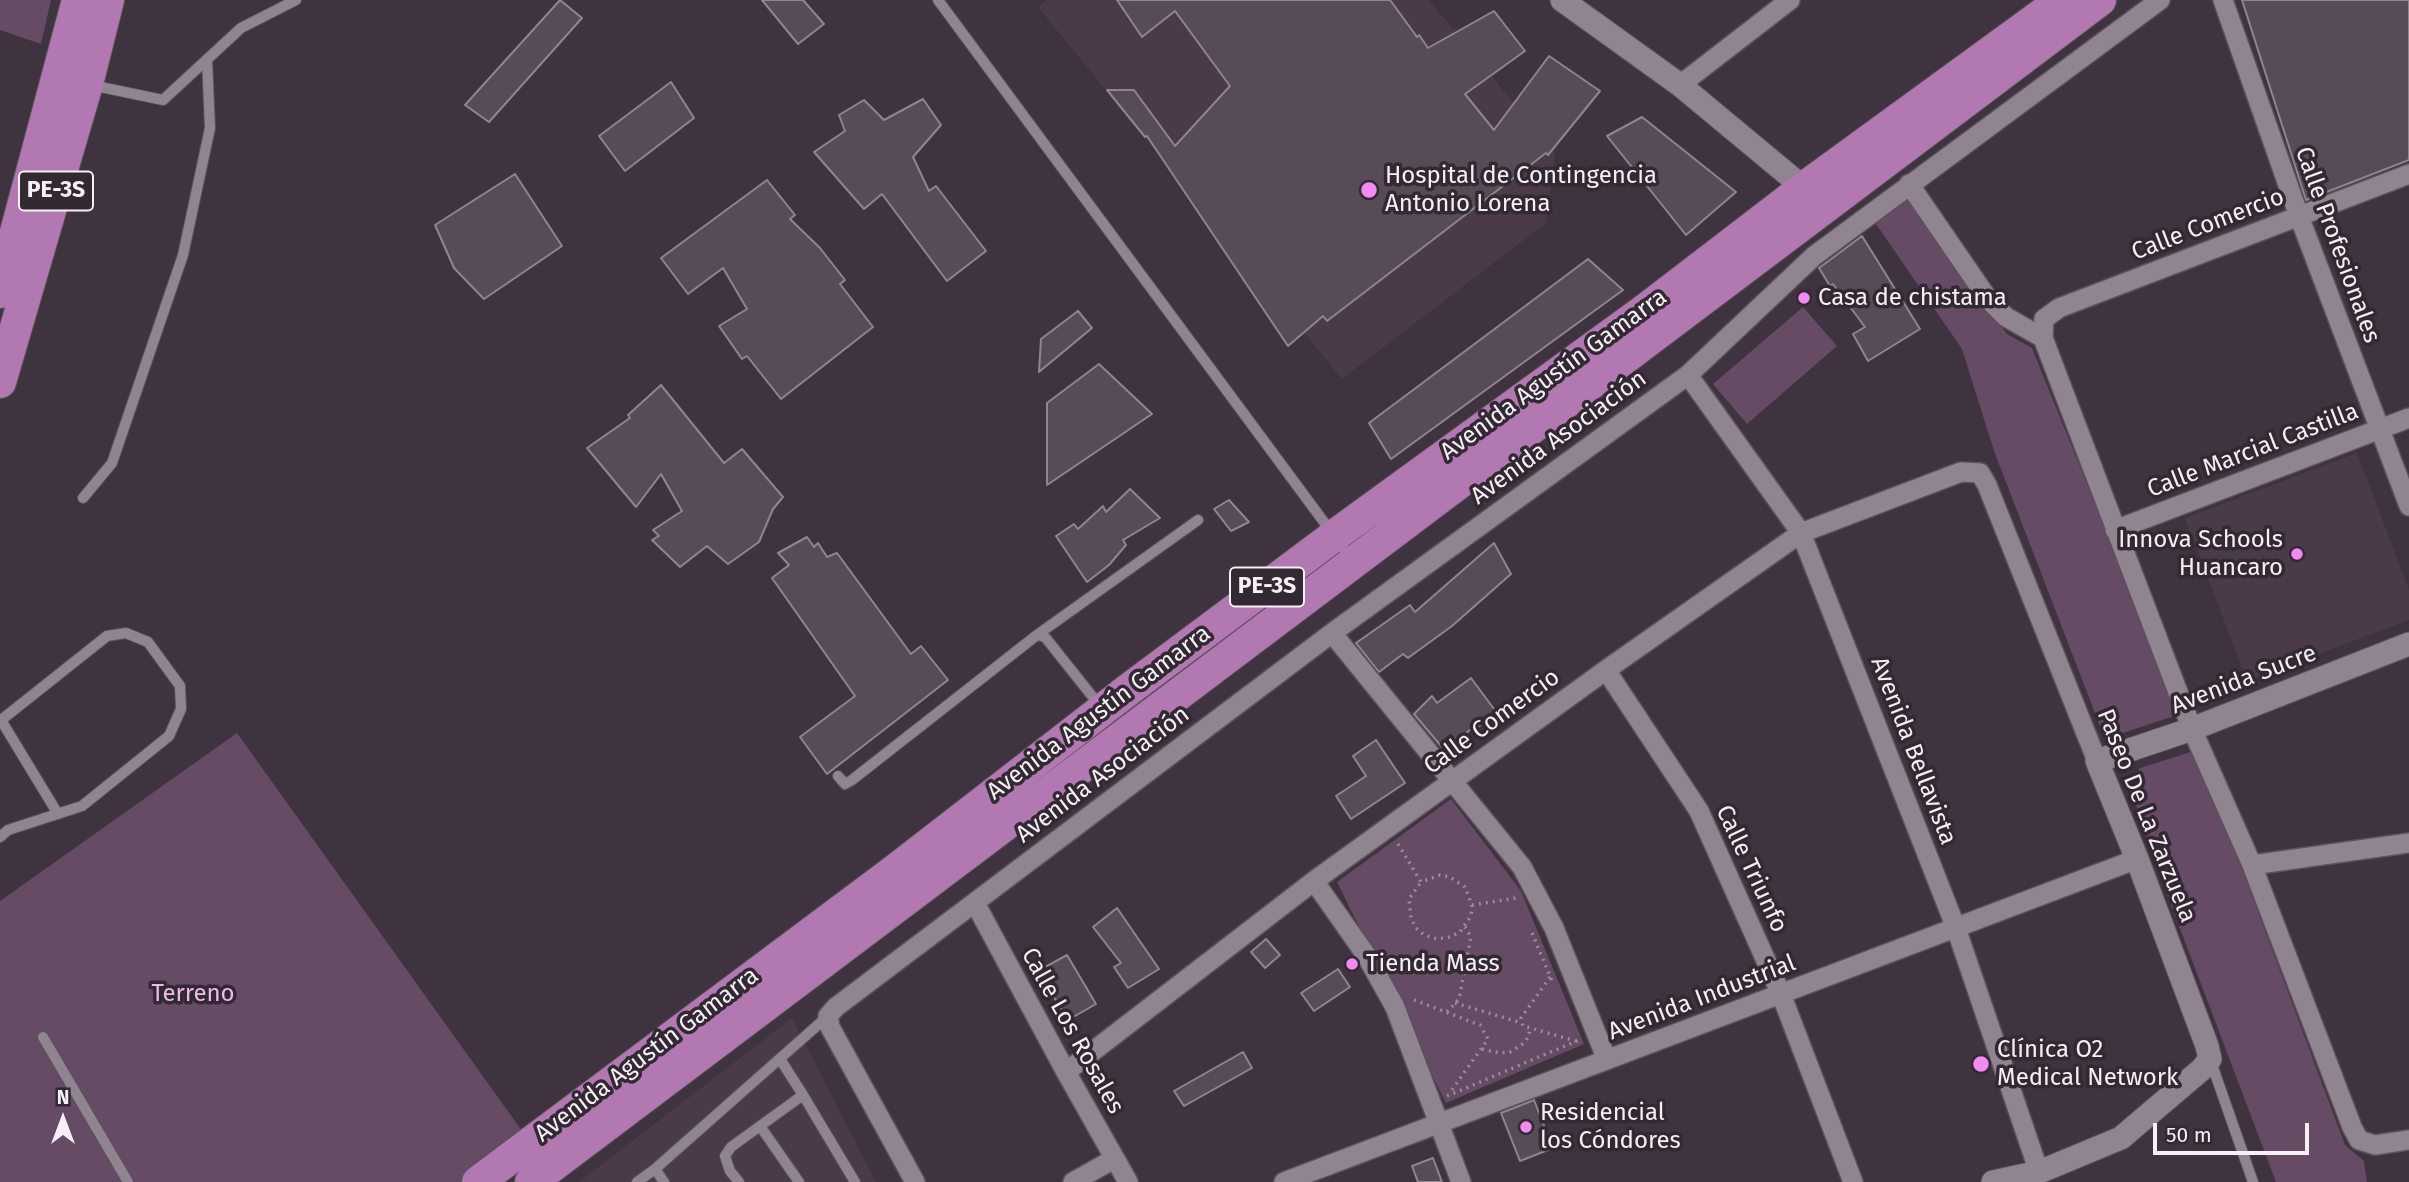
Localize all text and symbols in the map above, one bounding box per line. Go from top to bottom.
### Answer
street label: Calle Profesionales [2288,143,2386,347]
place label: Hospital de Contingencia Antonio Lorena [1385,162,1657,218]
road number: PE-3S [19,172,93,210]
marker: Hospital de Contingencia Antonio Lorena [1359,180,1379,200]
street label: Calle Comercio [2128,183,2288,267]
street label: Avenida Agustín Gamarra [1435,283,1673,467]
place label: Casa de chistama [1818,284,2007,312]
marker: Casa de chistama [1796,290,1812,306]
street label: Avenida Asociación [1466,365,1652,511]
street label: Calle Marcial Castilla [2143,397,2363,505]
place label: Innova Schools Huancaro [2118,526,2283,582]
marker: Innova Schools Huancaro [2289,546,2305,562]
road number: PE-3S [1230,568,1304,607]
street label: Avenida Agustín Gamarra [981,619,1217,807]
street label: Avenida Sucre [2167,639,2321,721]
street label: Avenida Bellavista [1864,653,1962,849]
street label: Calle Comercio [1418,663,1566,781]
street label: Avenida Asociación [1011,700,1195,850]
street label: Paseo De La Zarzuela [2090,705,2202,927]
street label: Calle Triunfo [1709,801,1793,937]
street label: Calle Los Rosales [1014,943,1130,1119]
street label: Avenida Industrial [1604,949,1800,1047]
place label: Tienda Mass [1366,950,1500,978]
marker: Tienda Mass [1344,956,1360,972]
street label: Avenida Agustín Gamarra [529,961,765,1149]
park label: Terreno [151,980,235,1008]
place label: Clínica O2 Medical Network [1997,1036,2178,1092]
marker: Clínica O2 Medical Network [1971,1054,1991,1074]
north arrow [28,1084,98,1154]
text: N [57,1086,69,1109]
place label: Residencial los Cóndores [1540,1099,1681,1155]
scale bar [2157,1108,2313,1152]
marker: Residencial los Cóndores [1518,1119,1534,1135]
text: 50 m [2166,1122,2212,1148]

